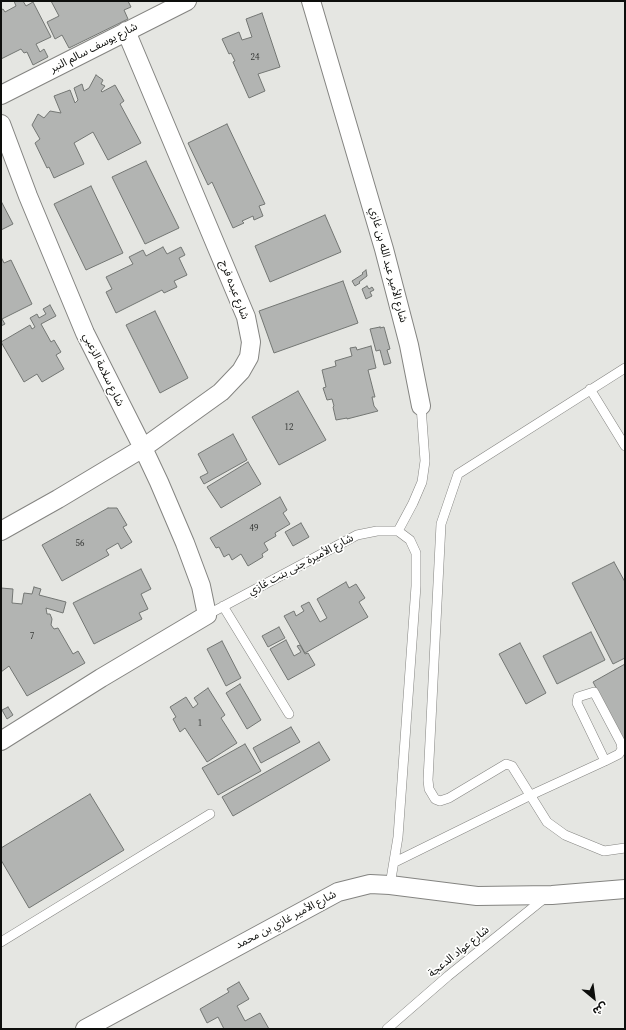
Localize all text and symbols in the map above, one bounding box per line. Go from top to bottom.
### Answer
street label: شارع يوسف سالم النبر [48,20,140,76]
house number: 24 [251,53,259,63]
street label: شارع الأمير عبد الله بن غازي [366,206,410,324]
street label: شارع عبده فرج [217,258,251,322]
street label: شارع سلامة الزعبي [80,331,126,409]
house number: 12 [285,423,293,433]
house number: 49 [250,524,258,534]
street label: شارع الأميرة جنى بنت غازي [246,532,356,598]
house number: 56 [76,539,84,549]
house number: 7 [30,632,34,642]
house number: 1 [198,719,202,729]
street label: شارع الأمير غازي بن محمد [233,888,339,952]
street label: شارع عواد الدعجة [426,923,492,981]
north arrow [574,978,614,1018]
text: ش [590,999,610,1019]

